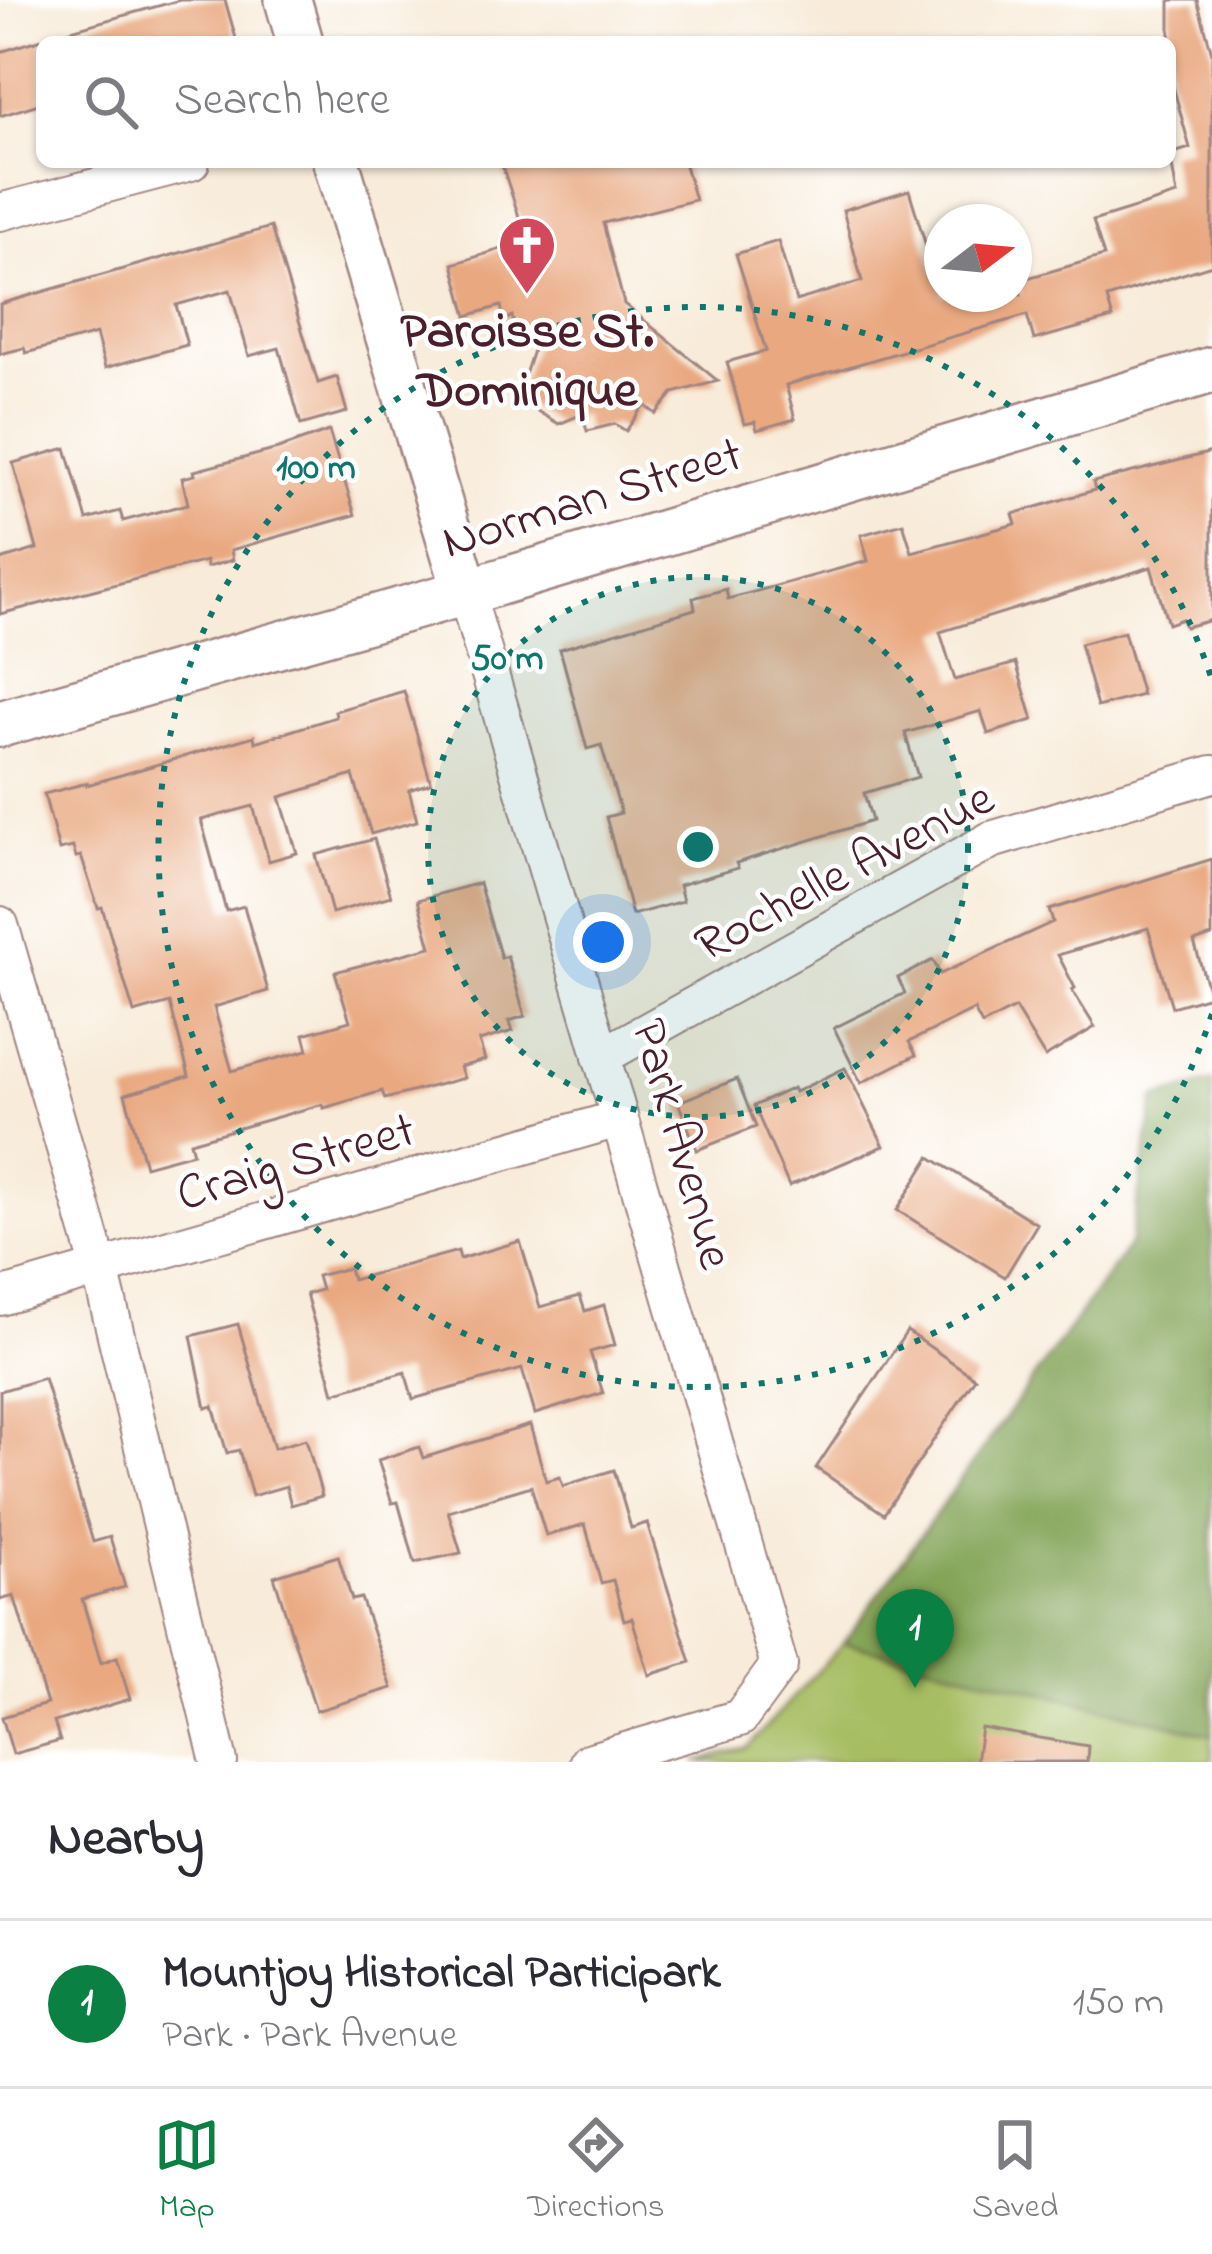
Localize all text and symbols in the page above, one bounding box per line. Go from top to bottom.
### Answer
search box [36,36,1176,168]
icon: search [78,69,144,135]
text: Search here [174,69,390,135]
north arrow [924,204,1032,312]
church icon: Paroisse St. Dominique [496,214,558,296]
place label: Paroisse St. Dominique [400,296,654,430]
street label: Norman Street [433,419,752,581]
text: 100 m [276,443,356,496]
text: 50 m [470,634,544,687]
street label: Rochelle Avenue [682,763,1009,984]
centre of rings [677,826,719,868]
your location [573,912,633,972]
street label: Park Avenue [608,1010,751,1279]
street label: Craig Street [169,1095,424,1234]
pin: 1 [876,1589,954,1688]
text: Nearby [48,1803,204,1878]
text: Mountjoy Historical Participark [162,1942,720,2008]
text: 1 [81,1975,93,2032]
text: 150 m [1072,1975,1164,2032]
text: Park · Park Avenue [162,2008,457,2065]
tab: Map [154,2112,220,2232]
tab: Directions [527,2112,665,2232]
tab: Saved [972,2112,1058,2232]

